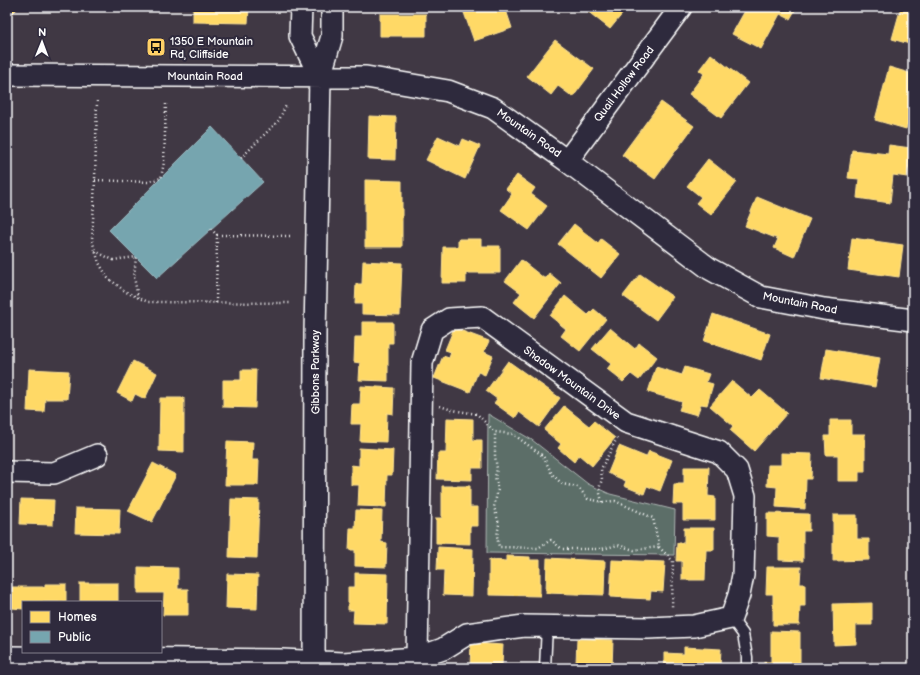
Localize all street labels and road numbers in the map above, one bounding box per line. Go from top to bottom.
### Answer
street label: Quail Hollow Road [591,44,657,124]
street label: Mountain Road [167,70,243,83]
street label: Mountain Road [494,106,564,160]
street label: Mountain Road [762,289,838,317]
street label: Gibbons Parkway [309,330,322,414]
street label: Shadow Mountain Drive [521,343,623,423]

